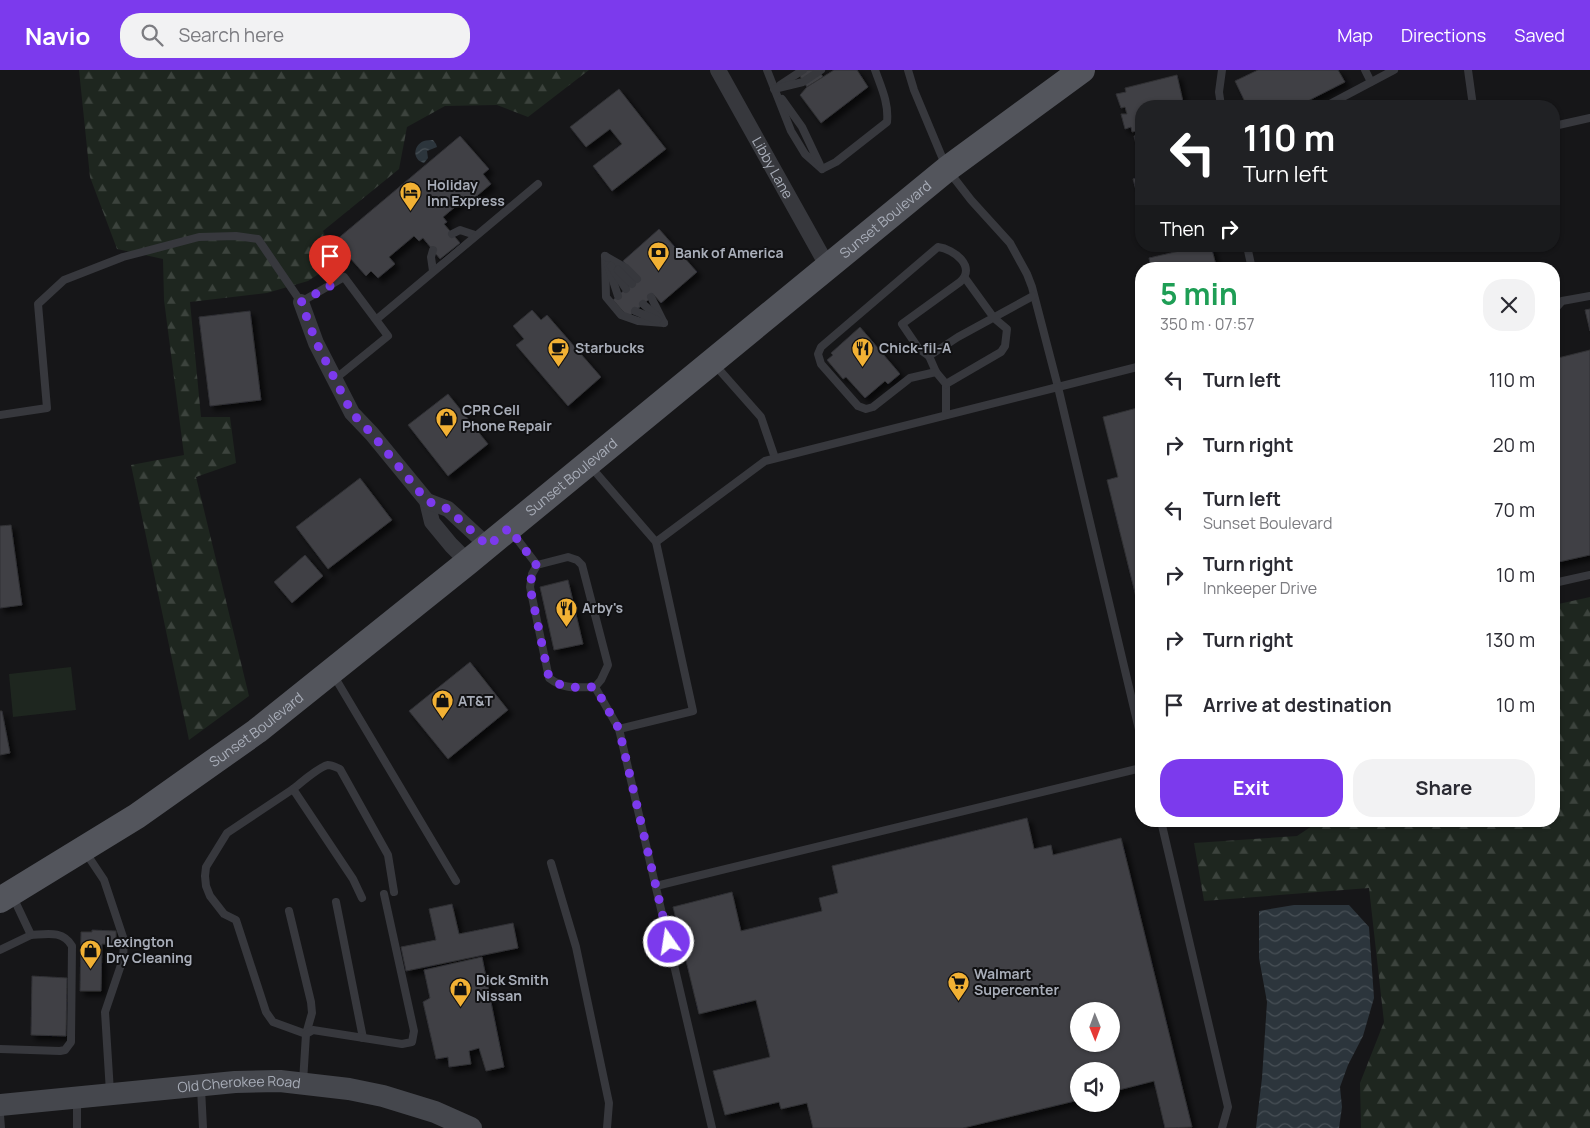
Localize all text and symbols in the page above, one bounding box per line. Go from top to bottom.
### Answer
search box [120,13,470,58]
text: Navio [25,19,90,52]
icon: search [138,21,166,49]
text: Search here [178,22,284,48]
text: Map [1337,23,1373,47]
text: Directions [1401,23,1486,47]
text: Saved [1514,23,1565,47]
text: 110 m [1243,114,1335,162]
icon: left [1160,120,1225,185]
street label: Libby Lane [748,133,798,202]
text: Turn left [1243,159,1328,189]
place label: Holiday Inn Express [427,175,505,210]
street label: Sunset Boulevard [835,176,935,262]
hotel icon: Holiday Inn Express [399,181,423,212]
icon: right [1215,215,1243,243]
text: Then [1160,216,1205,242]
pin [309,235,351,286]
bank icon: Bank of America [647,241,671,272]
icon: arrive [316,242,344,270]
place label: Bank of America [675,243,784,262]
text: 5 min [1160,273,1238,314]
button: close [1483,279,1535,331]
text: 350 m · 07:57 [1160,313,1255,335]
cafe icon: Starbucks [547,336,571,367]
restaurant icon: Chick-fil-A [851,336,875,367]
place label: Starbucks [575,338,645,357]
place label: Chick-fil-A [879,338,952,357]
icon: left [1160,366,1188,394]
text: Turn left [1203,367,1281,393]
text: 110 m [1489,367,1535,393]
place label: CPR Cell Phone Repair [462,400,552,435]
shop icon: CPR Cell Phone Repair [434,406,458,437]
icon: right [1160,431,1188,459]
text: Turn right [1203,432,1293,458]
text: 20 m [1493,432,1535,458]
street label: Sunset Boulevard [521,433,621,520]
text: Turn left [1203,486,1281,512]
icon: left [1160,496,1188,524]
text: 70 m [1494,497,1535,523]
text: Sunset Boulevard [1203,512,1332,534]
text: Turn right [1203,551,1293,577]
icon: right [1160,561,1188,589]
text: 10 m [1496,562,1535,588]
text: Innkeeper Drive [1203,577,1317,599]
restaurant icon: Arby's [554,596,578,627]
place label: Arby's [582,598,623,617]
icon: right [1160,626,1188,654]
text: Turn right [1203,627,1293,653]
text: 130 m [1486,627,1535,653]
street label: Sunset Boulevard [205,688,307,771]
shop icon: AT&T [430,689,454,720]
place label: AT&T [458,691,493,710]
icon: arrive [1160,691,1188,719]
text: Arrive at destination [1203,692,1392,718]
text: 10 m [1496,692,1535,718]
button: Exit [1160,759,1343,817]
button: Share [1353,759,1535,817]
position arrow [642,915,694,967]
place label: Lexington Dry Cleaning [106,932,192,967]
shop icon: Lexington Dry Cleaning [78,938,102,969]
place label: Walmart Supercenter [974,964,1059,999]
place label: Dick Smith Nissan [476,970,549,1005]
supermarket icon: Walmart Supercenter [946,970,970,1001]
shop icon: Dick Smith Nissan [448,976,472,1007]
north arrow [1070,1002,1120,1052]
map controls [1070,1002,1120,1112]
button: sound [1070,1062,1120,1112]
street label: Old Cherokee Road [176,1071,302,1097]

